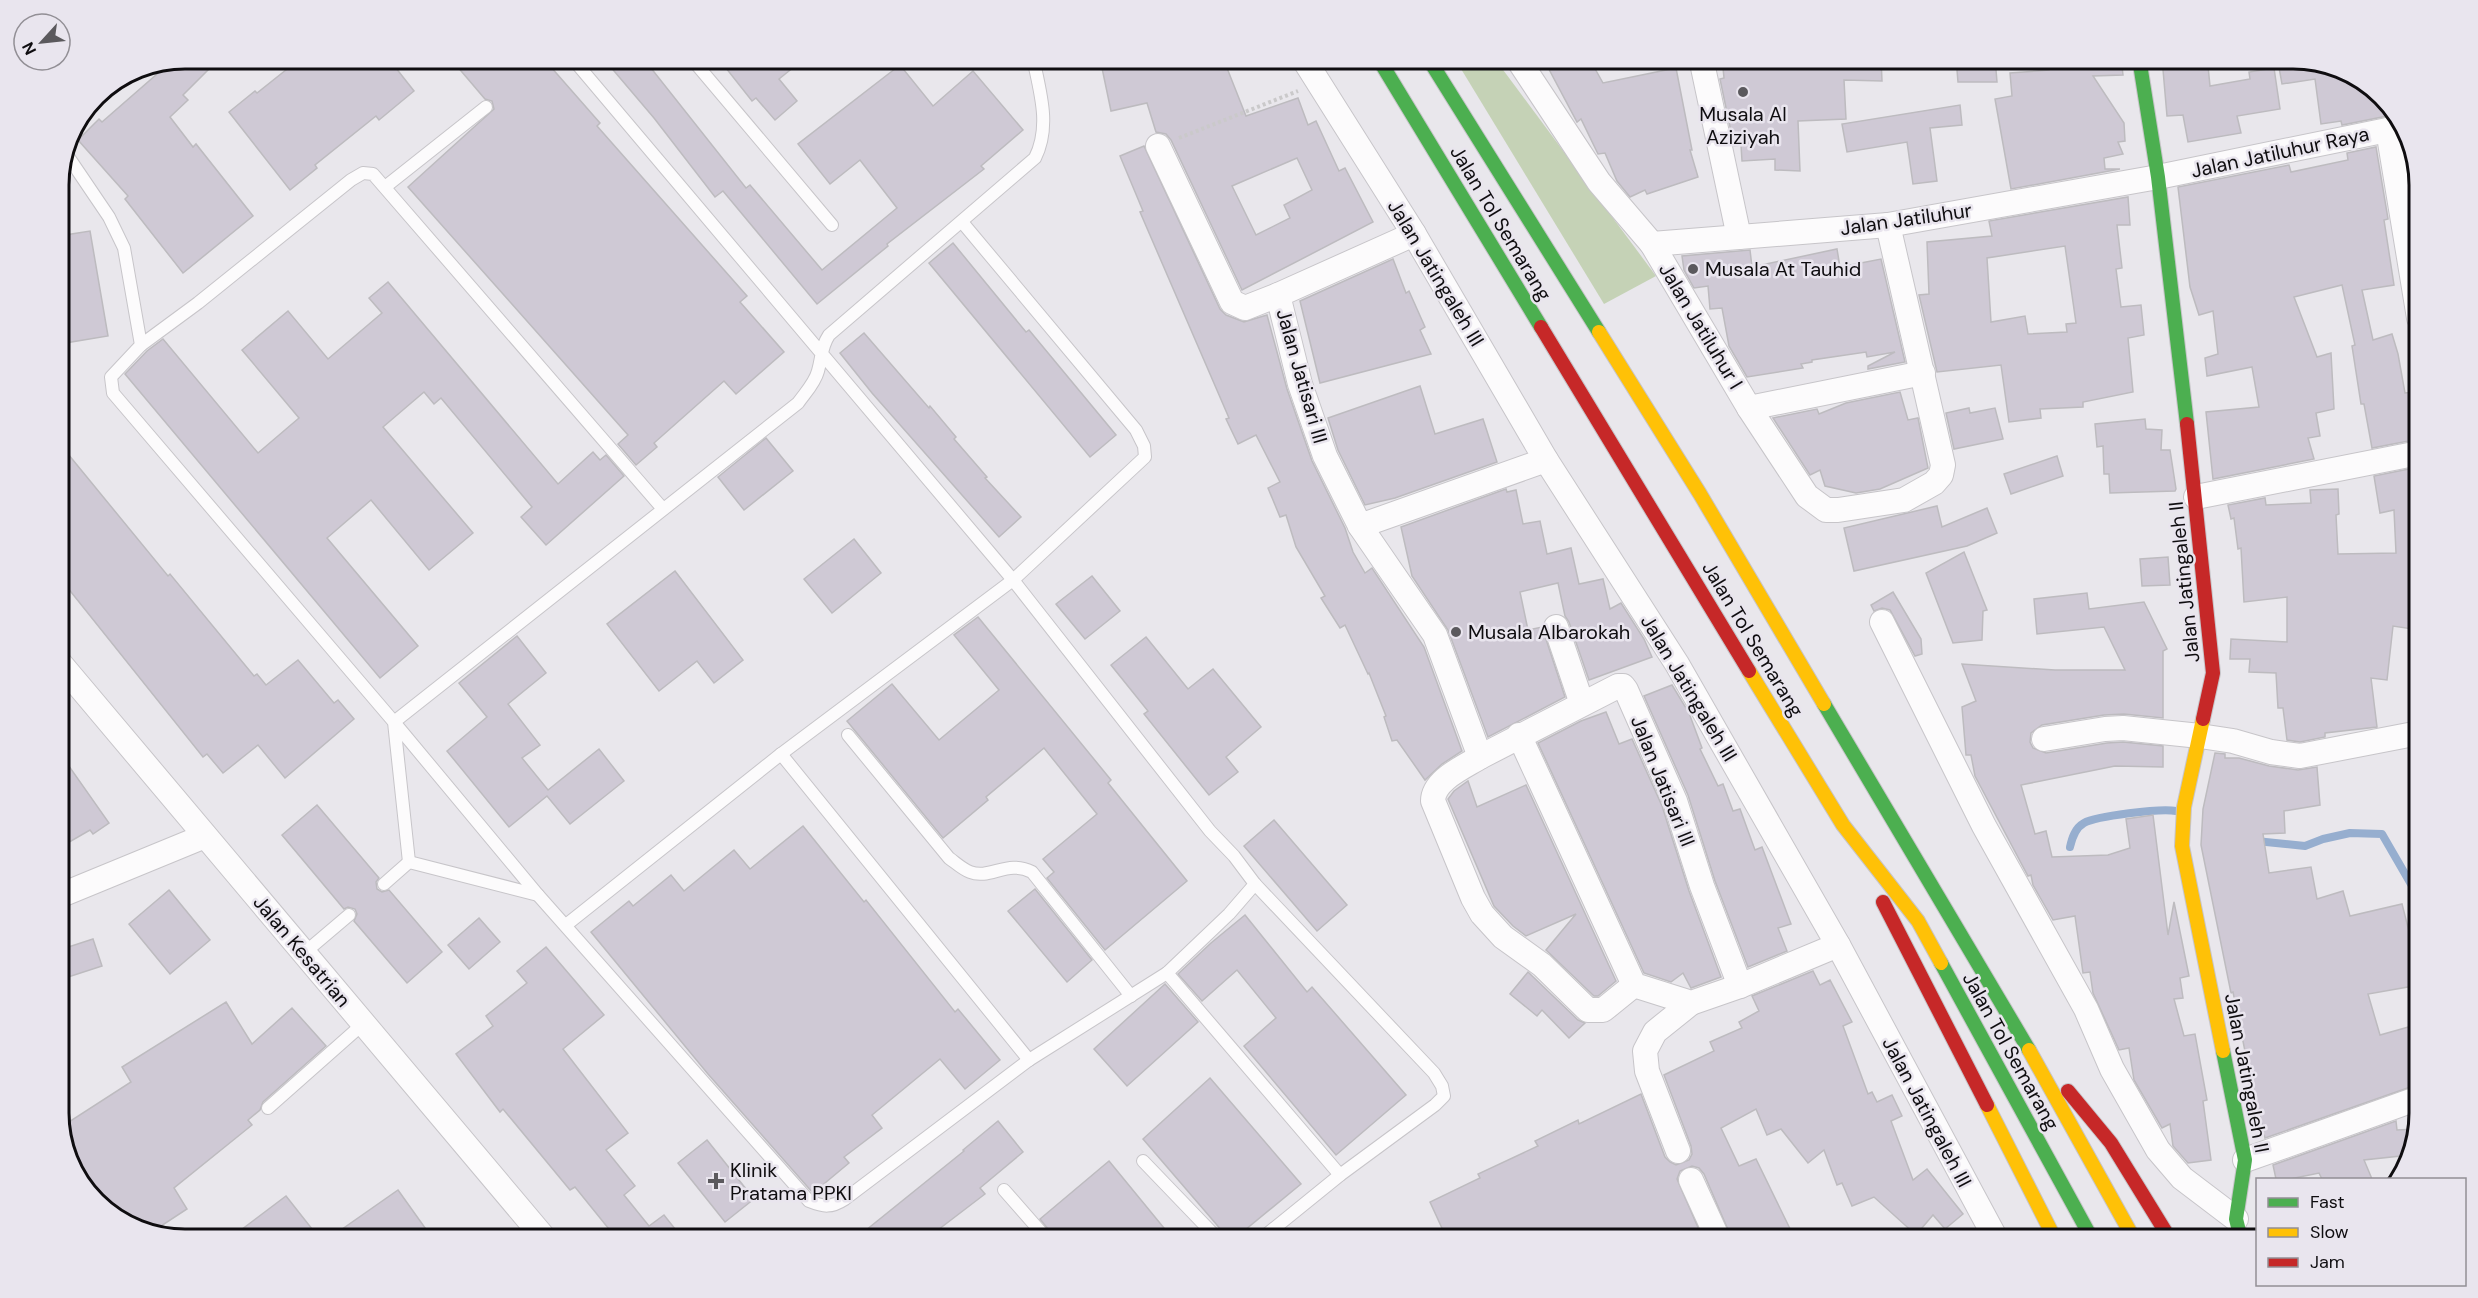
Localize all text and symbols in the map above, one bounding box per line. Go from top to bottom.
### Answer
north arrow [12,12,72,72]
text: N [17,39,41,59]
marker: Musala Al Aziziyah [1736,85,1750,99]
place label: Musala Al Aziziyah [1699,101,1787,150]
street label: Jalan Jatiluhur Raya [2189,120,2371,184]
street label: Jalan Tol Semarang [1444,141,1558,305]
street label: Jalan Jatingaleh III [1382,195,1490,351]
street label: Jalan Jatiluhur [1839,197,1973,241]
place label: Musala At Tauhid [1705,256,1861,282]
street label: Jalan Jatiluhur I [1653,258,1749,394]
marker: Musala At Tauhid [1686,262,1700,276]
street label: Jalan Jatisari III [1270,306,1334,446]
street label: Jalan Jatingaleh II [2163,500,2205,664]
street label: Jalan Tol Semarang [1696,557,1810,721]
street label: Jalan Jatingaleh III [1635,610,1743,766]
place label: Musala Albarokah [1468,619,1630,645]
marker: Musala Albarokah [1449,625,1463,639]
street label: Jalan Jatisari III [1625,712,1701,850]
street label: Jalan Kesatrian [248,890,356,1012]
street label: Jalan Tol Semarang [1957,967,2065,1135]
street label: Jalan Jatingaleh II [2219,991,2275,1155]
street label: Jalan Jatingaleh III [1876,1032,1978,1192]
place label: Klinik Pratama PPKI [730,1157,852,1206]
marker: Klinik Pratama PPKI [707,1172,725,1190]
legend [2256,1178,2466,1286]
text: Fast [2310,1190,2345,1214]
text: Slow [2310,1220,2349,1244]
text: Jam [2310,1250,2345,1274]

